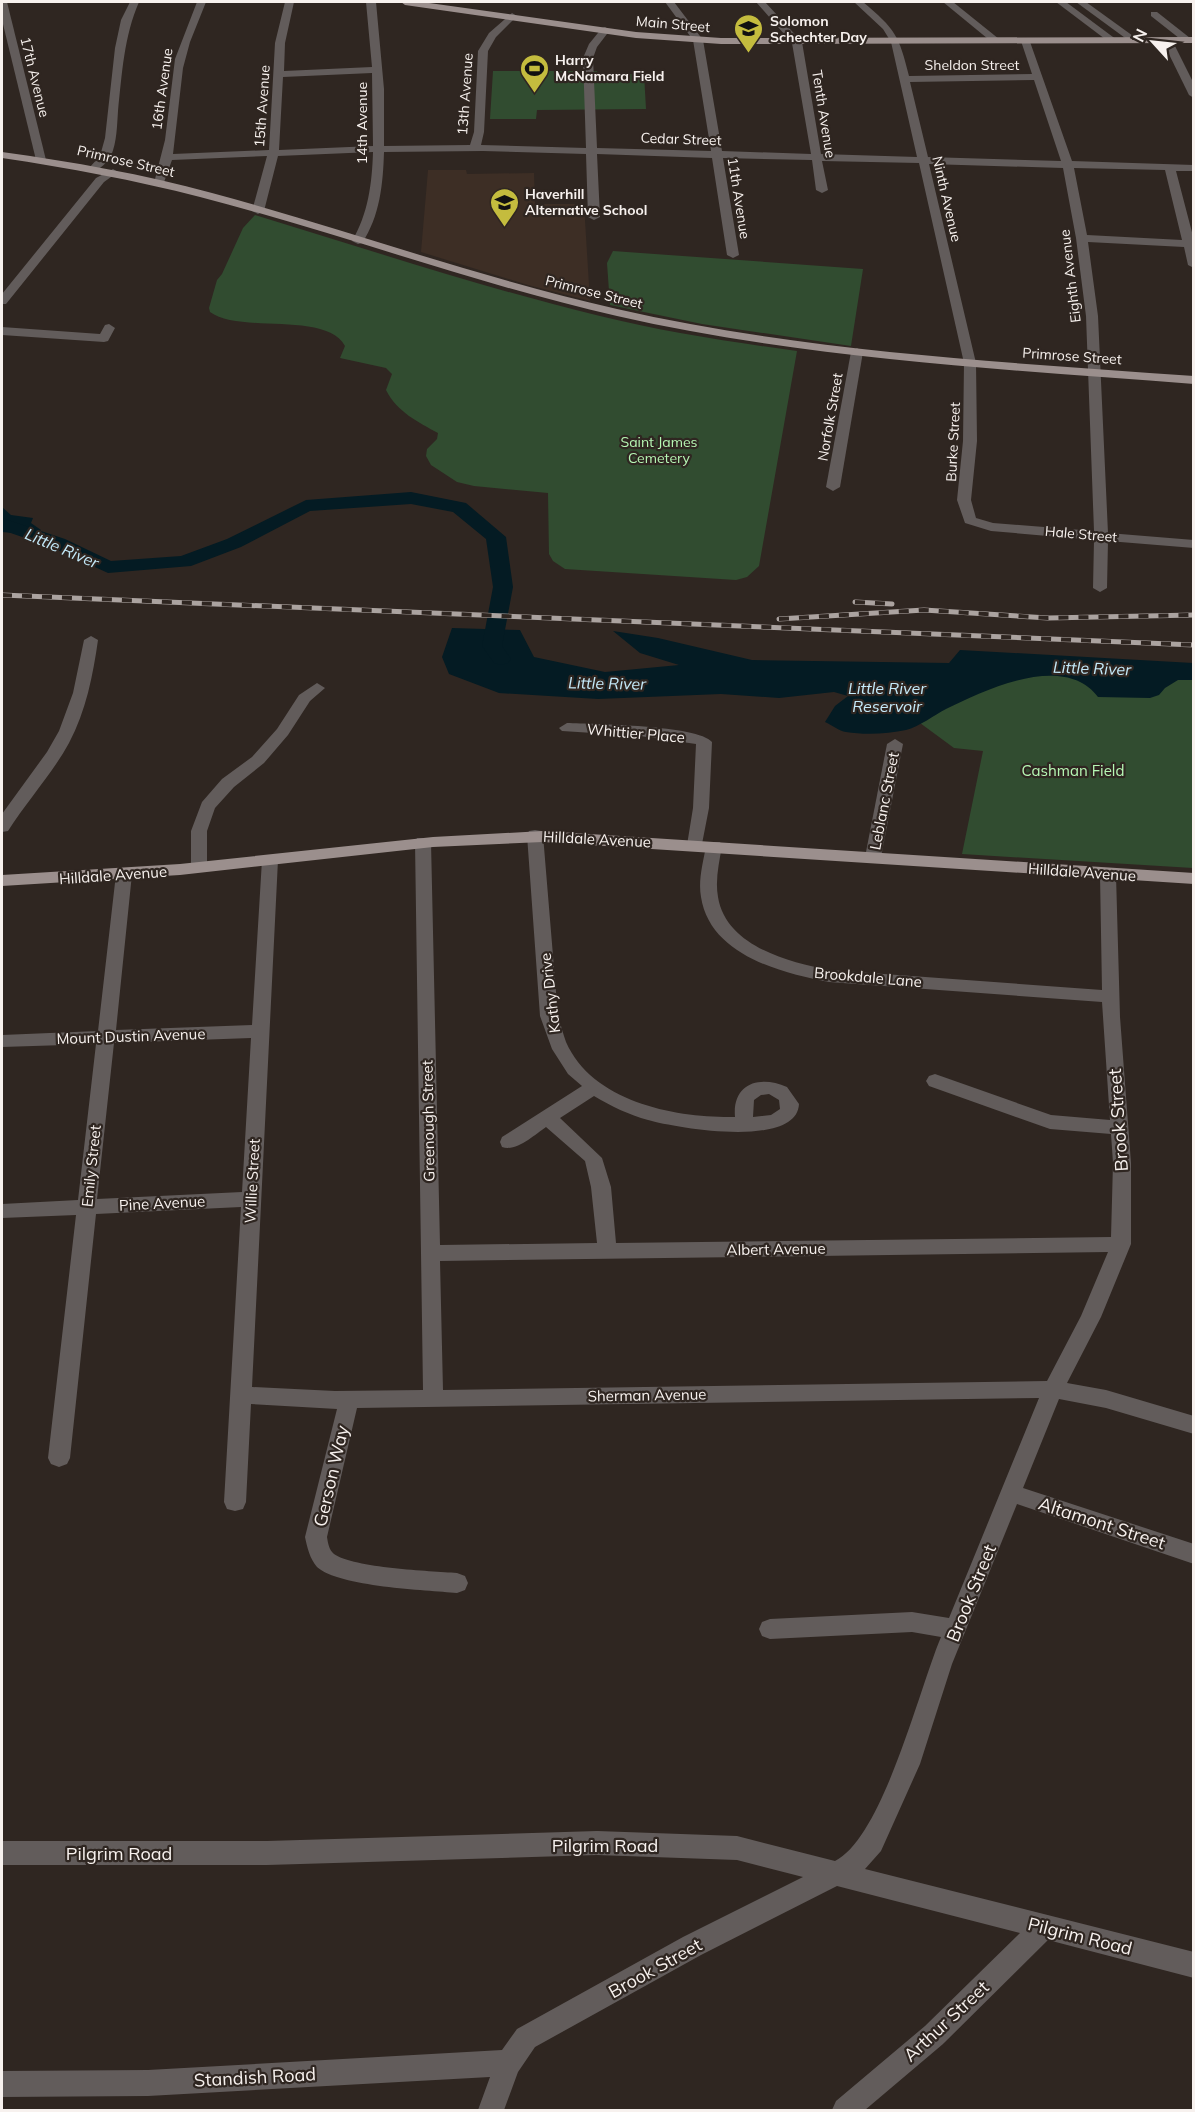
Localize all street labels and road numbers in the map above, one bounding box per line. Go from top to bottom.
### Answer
street label: Main Street [635,12,711,36]
street label: 17th Avenue [16,35,54,119]
street label: 16th Avenue [147,47,177,131]
street label: 13th Avenue [453,52,477,136]
street label: Sheldon Street [925,56,1020,74]
street label: 15th Avenue [250,64,274,148]
street label: Tenth Avenue [808,69,840,159]
street label: 14th Avenue [353,82,371,164]
street label: Cedar Street [640,129,722,149]
street label: Primrose Street [75,141,177,181]
street label: Ninth Avenue [928,154,966,244]
street label: 11th Avenue [724,156,754,240]
street label: Eighth Avenue [1055,228,1085,324]
street label: Primrose Street [543,271,645,313]
street label: Primrose Street [1022,344,1122,368]
street label: Norfolk Street [813,371,847,463]
street label: Burke Street [942,402,964,482]
street label: Hale Street [1044,522,1118,546]
street label: Whittier Place [586,719,686,747]
street label: Leblanc Street [865,750,903,852]
street label: Hilldale Avenue [543,827,651,851]
street label: Hilldale Avenue [1027,859,1137,885]
street label: Hilldale Avenue [58,862,168,888]
street label: Kathy Drive [536,952,564,1034]
street label: Brookdale Lane [813,963,923,991]
street label: Mount Dustin Avenue [56,1024,206,1048]
street label: Greenough Street [417,1060,439,1182]
street label: Brook Street [1103,1068,1133,1172]
street label: Emily Street [77,1124,105,1208]
street label: Willie Street [240,1138,264,1224]
street label: Pine Avenue [118,1191,206,1215]
street label: Albert Avenue [726,1239,826,1259]
street label: Sherman Avenue [587,1384,707,1406]
street label: Gerson Way [308,1423,354,1529]
street label: Altamont Street [1036,1492,1168,1554]
street label: Brook Street [941,1541,1001,1645]
street label: Pilgrim Road [552,1834,658,1857]
street label: Pilgrim Road [66,1842,172,1865]
street label: Pilgrim Road [1026,1912,1134,1960]
street label: Brook Street [604,1933,706,2003]
street label: Arthur Street [898,1976,994,2066]
street label: Standish Road [193,2062,317,2092]

